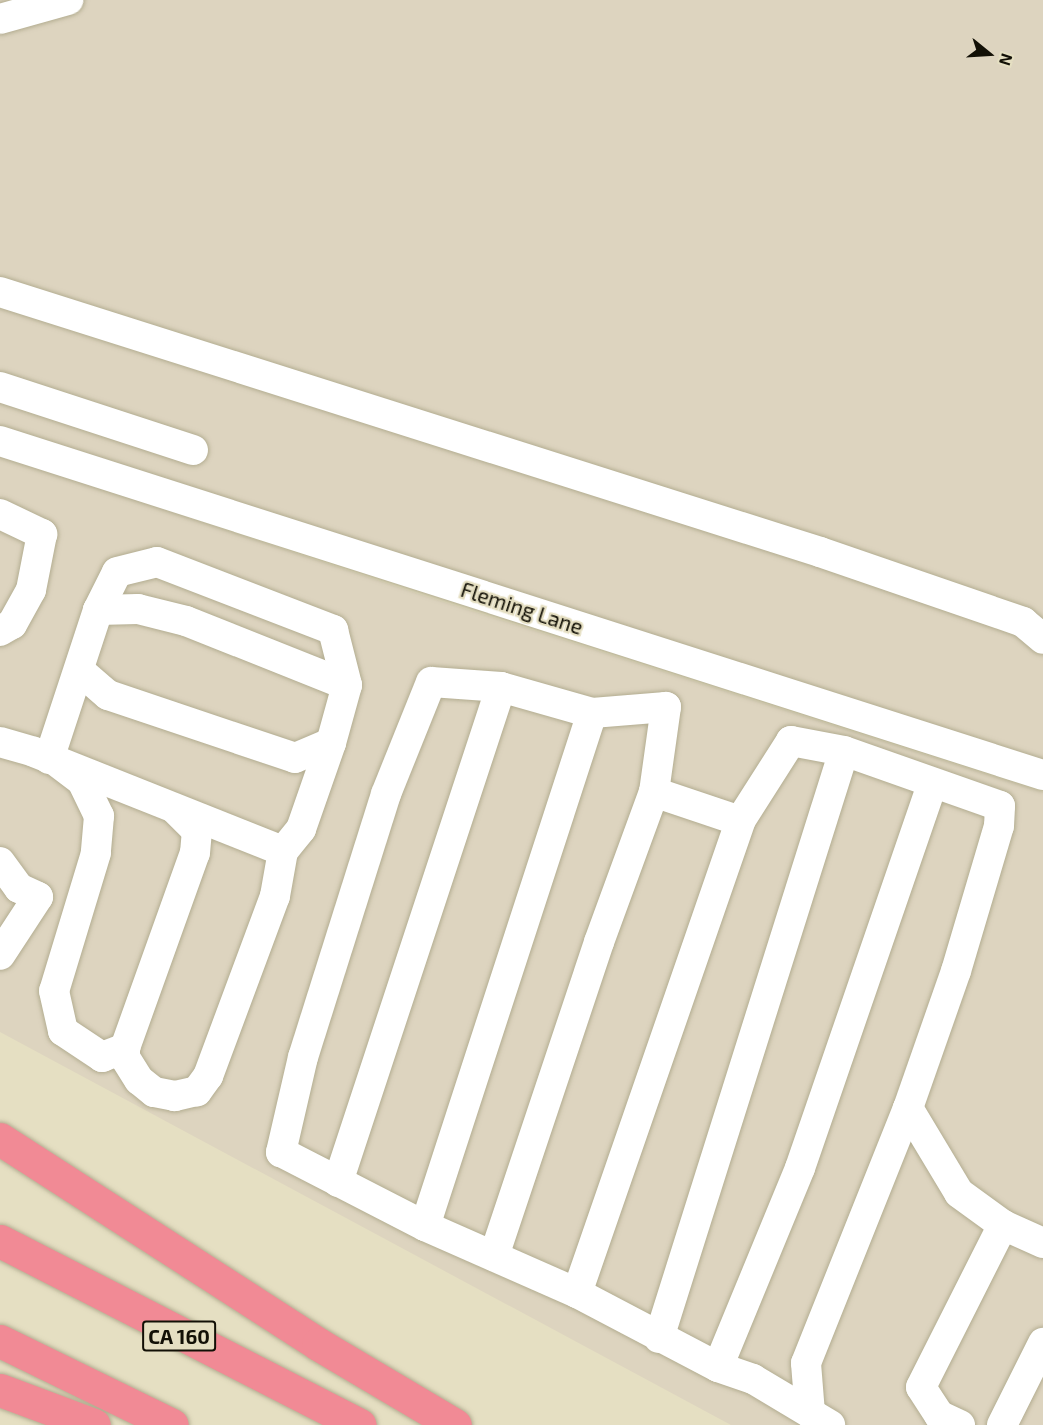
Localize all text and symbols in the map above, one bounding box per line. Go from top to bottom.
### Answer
north arrow [959,24,1019,84]
text: N [996,51,1017,68]
street label: Fleming Lane [458,576,586,640]
road number: CA 160 [142,1319,216,1353]

